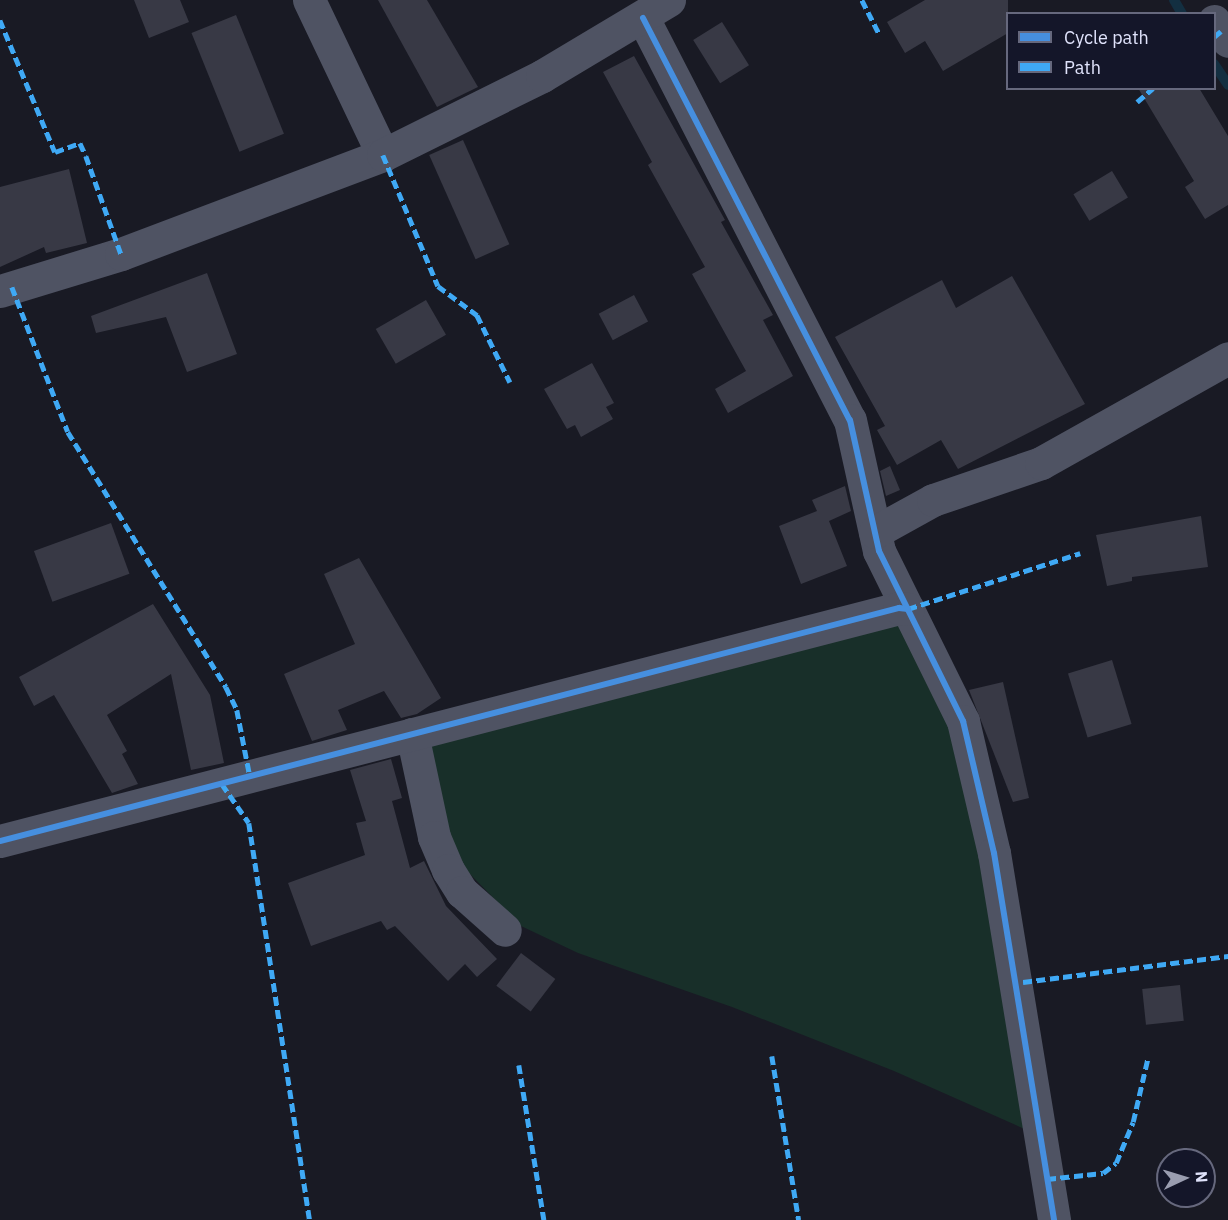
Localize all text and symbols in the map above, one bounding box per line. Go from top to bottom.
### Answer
legend [1006,12,1216,90]
text: Cycle path [1064,26,1149,49]
text: Path [1064,56,1101,79]
north arrow [1156,1148,1216,1208]
text: N [1192,1170,1212,1183]

